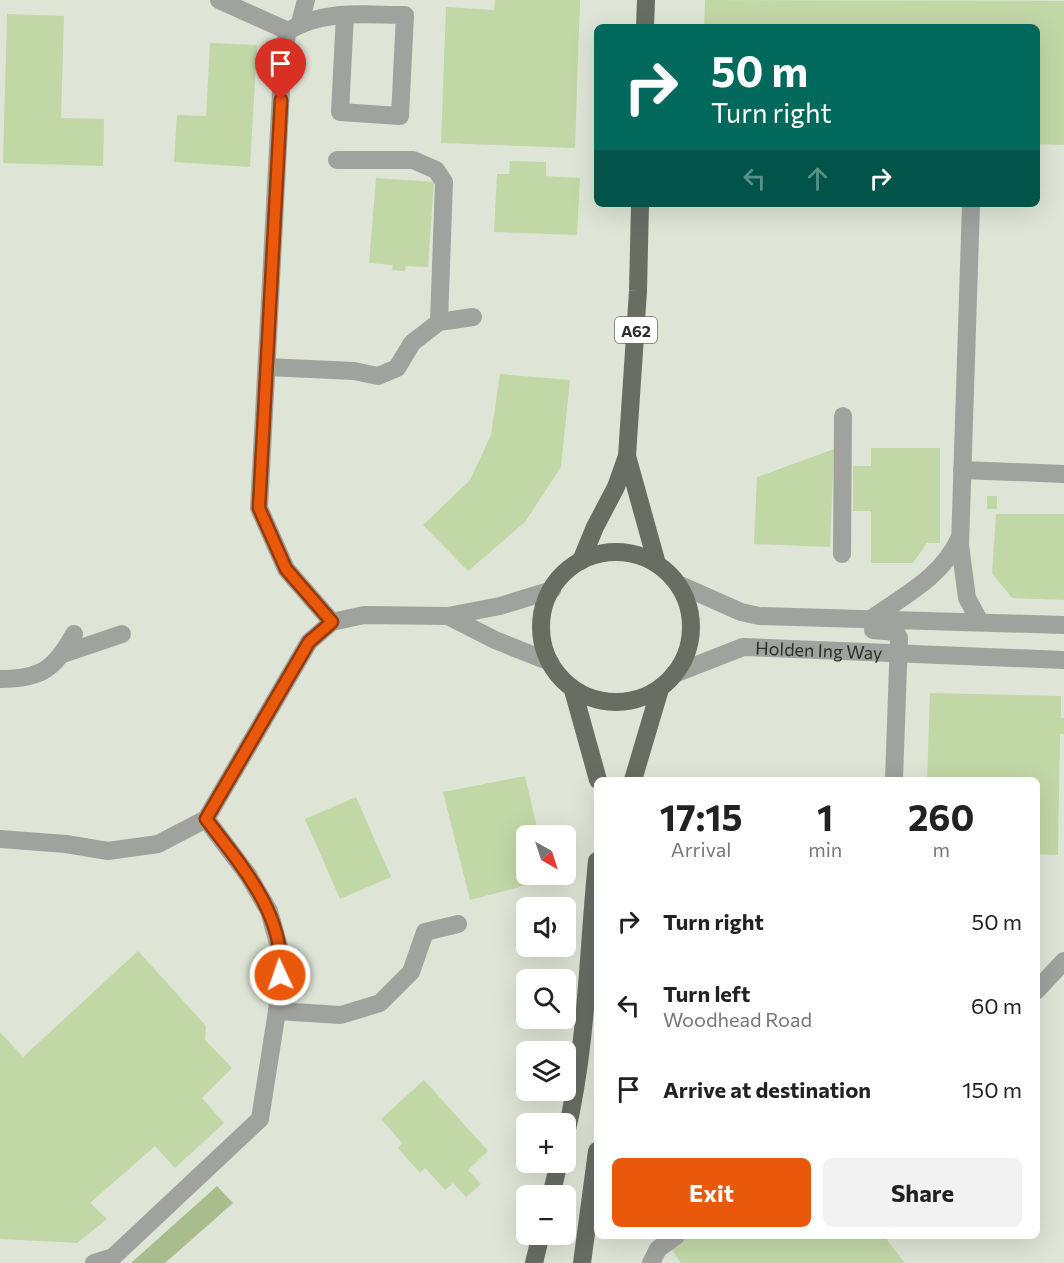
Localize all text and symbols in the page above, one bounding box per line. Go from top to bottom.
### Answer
pin [255,38,306,100]
text: 50 m [711,44,808,96]
icon: arrive [264,47,297,80]
icon: right [612,48,690,126]
text: Turn right [711,96,831,129]
icon: left [738,162,771,195]
icon: ahead [801,162,834,195]
icon: right [864,162,897,195]
road number: A62 [615,317,657,343]
street label: Holden Ing Way [755,637,883,664]
text: 17:15 [660,794,743,838]
text: 1 [817,794,833,838]
text: 260 [908,794,974,838]
north arrow [516,825,576,885]
map controls [516,825,576,1245]
text: Arrival [671,837,731,861]
text: min [808,837,842,861]
text: m [932,837,950,861]
button: sound [516,897,576,957]
icon: right [612,905,645,938]
text: Turn right [663,908,764,935]
text: 50 m [972,908,1022,935]
position arrow [248,943,312,1007]
button: search [516,969,576,1029]
text: Turn left [663,980,750,1007]
icon: left [612,989,645,1022]
text: 60 m [971,992,1022,1019]
text: Woodhead Road [663,1007,812,1031]
button: layers [516,1041,576,1101]
icon: arrive [612,1073,645,1106]
text: Arrive at destination [663,1076,871,1103]
text: 150 m [962,1076,1022,1103]
button: + [516,1113,576,1173]
button: Exit [612,1158,811,1227]
button: Share [823,1158,1022,1227]
button: − [516,1185,576,1245]

